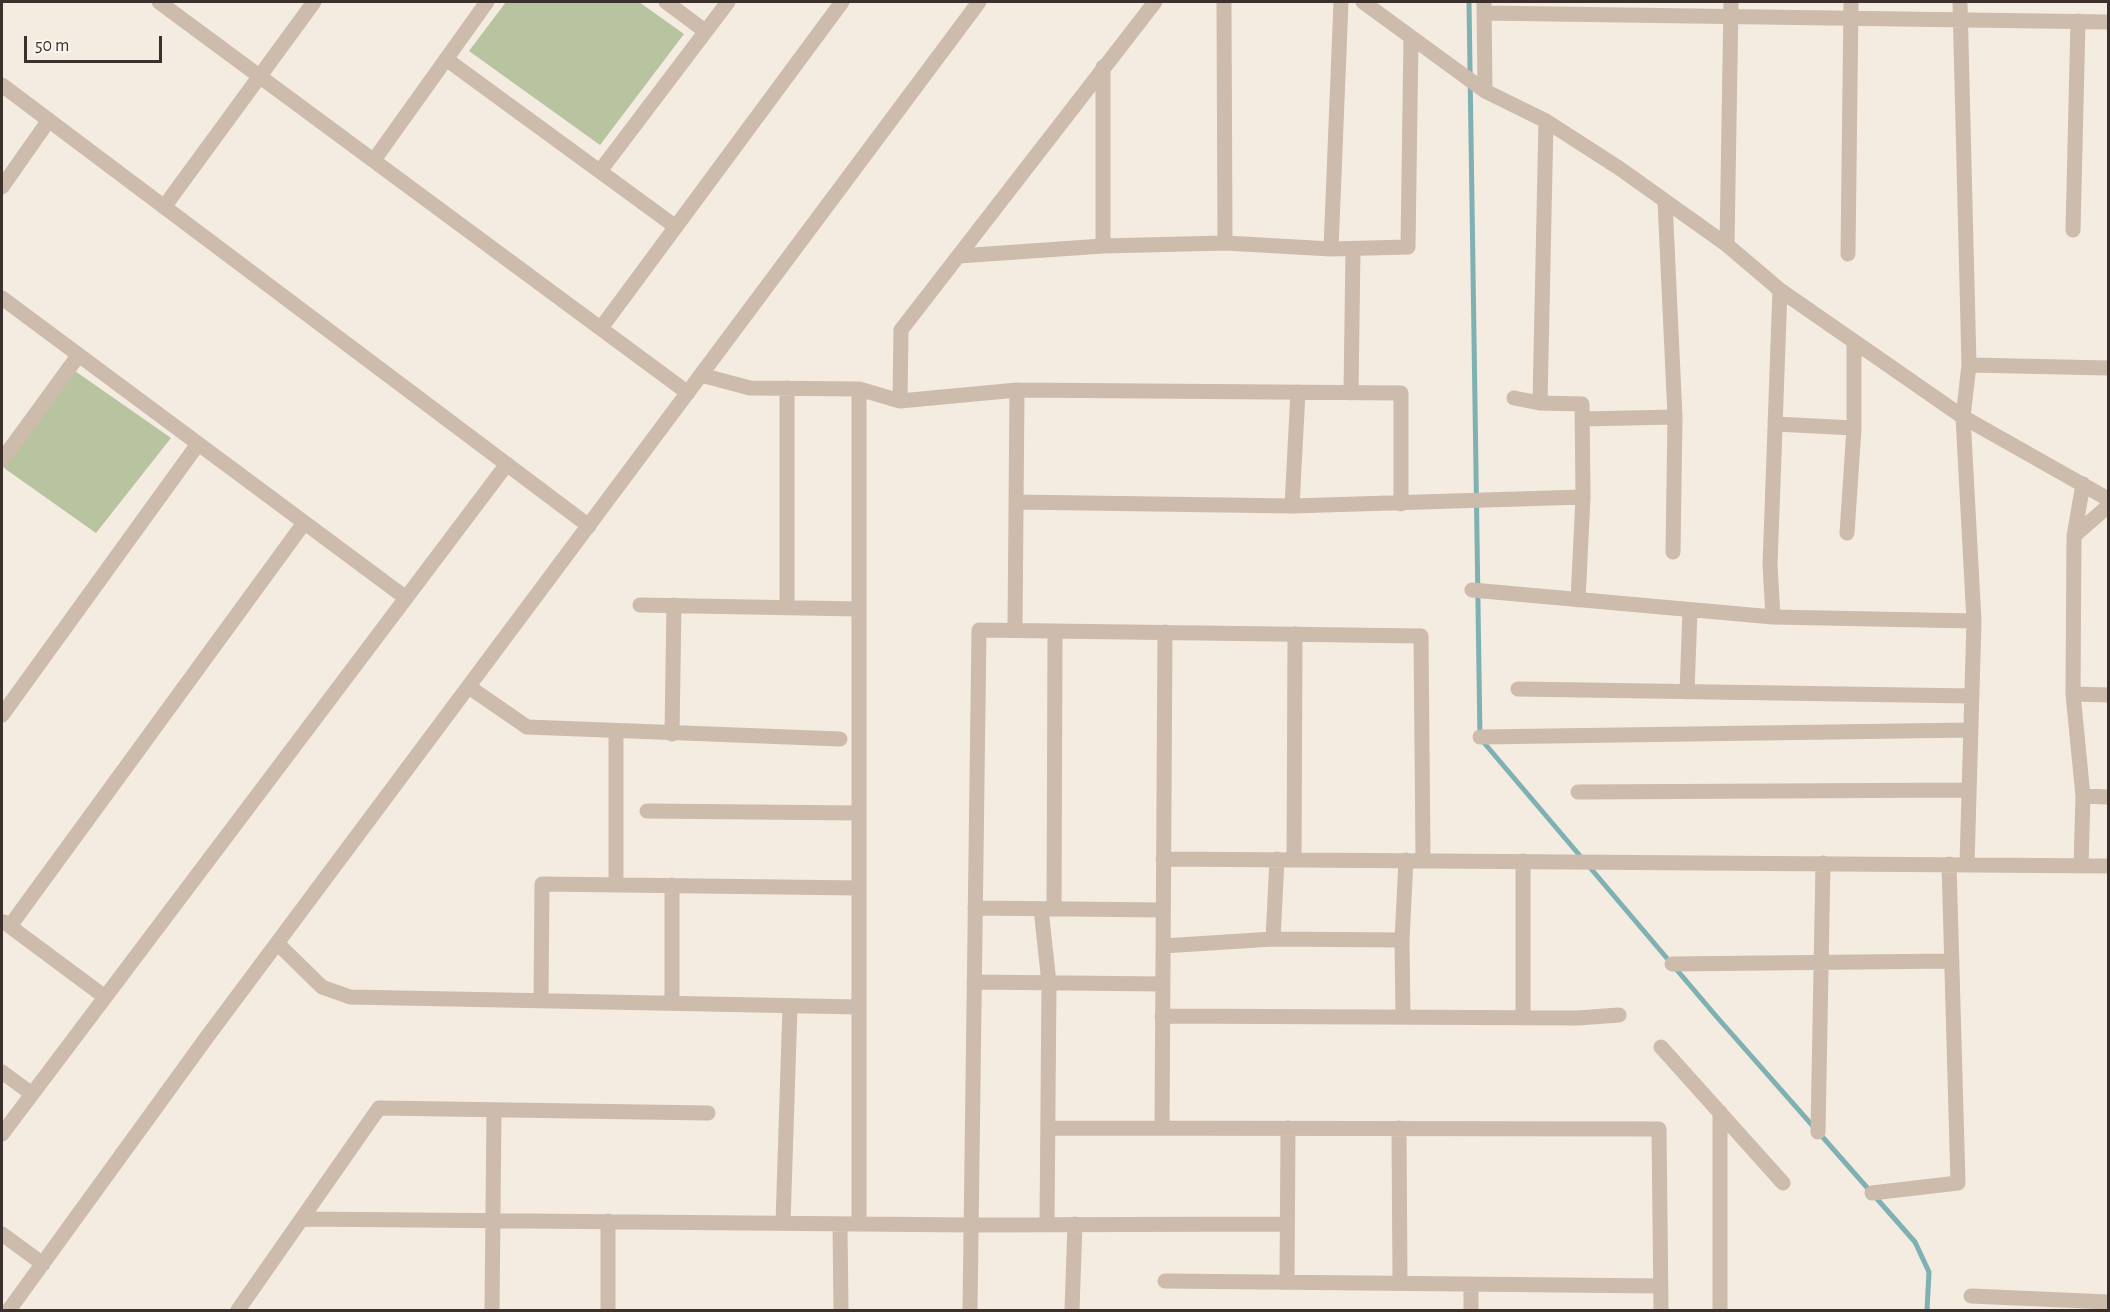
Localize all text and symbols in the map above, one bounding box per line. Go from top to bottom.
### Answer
scale bar [27,24,165,62]
text: 50 m [35,37,69,55]

